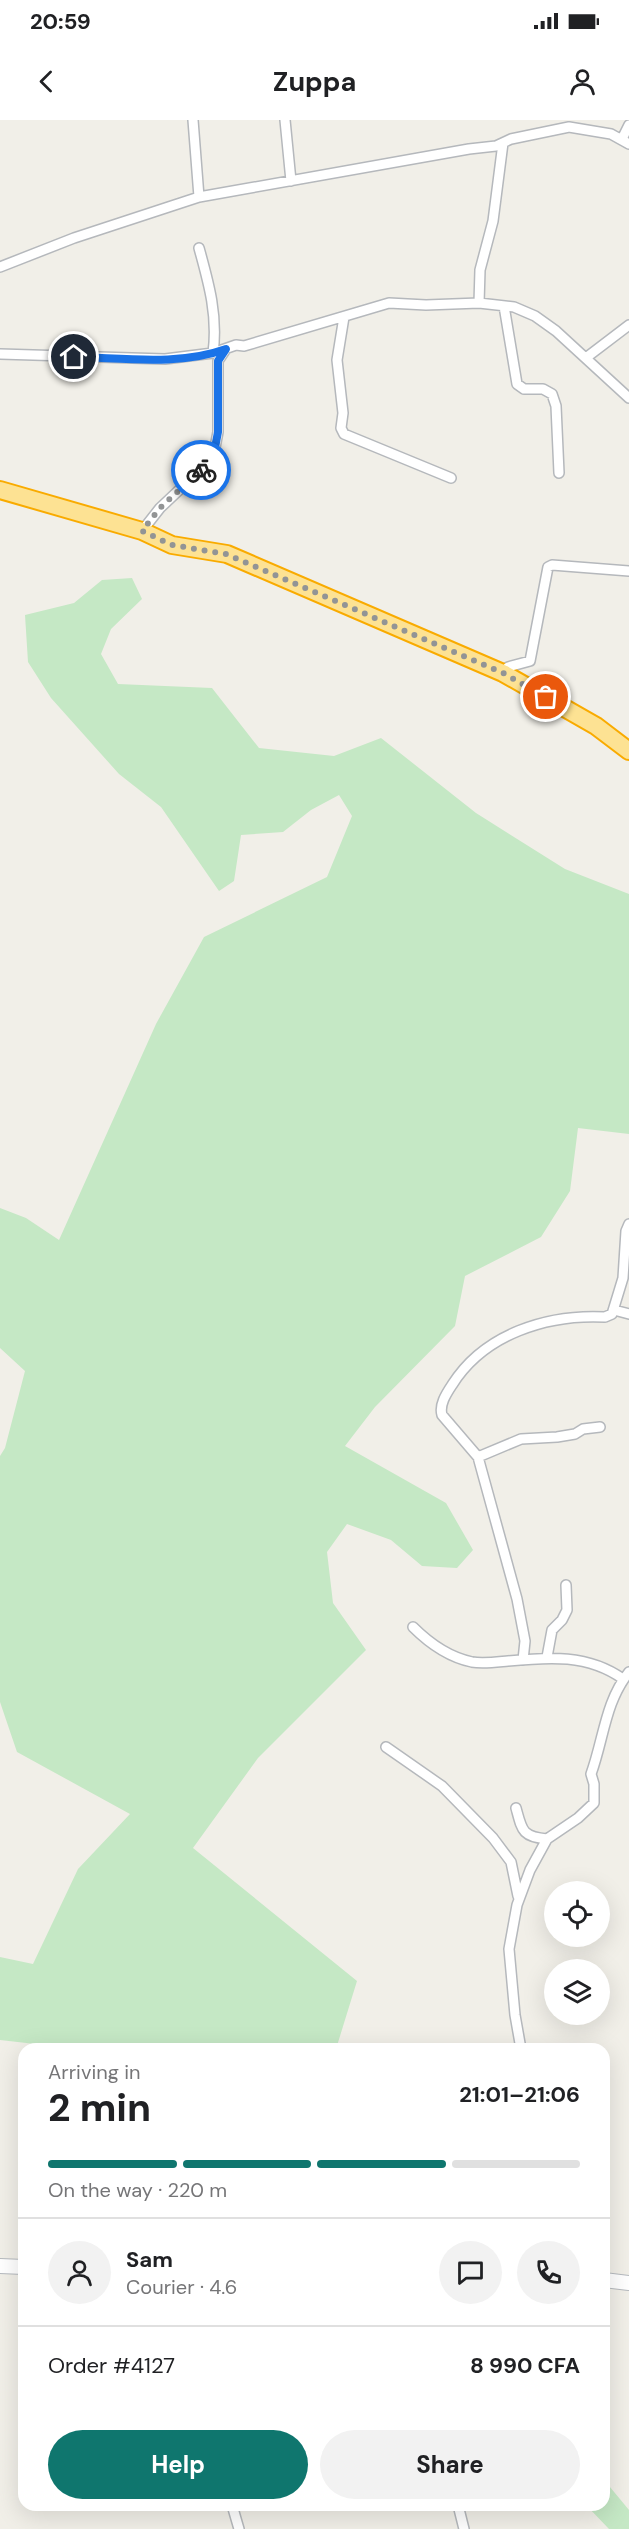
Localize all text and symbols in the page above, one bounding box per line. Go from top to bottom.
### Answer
text: 20:59 [30,7,91,36]
text: Zuppa [273,64,356,99]
icon: back [30,65,63,98]
icon: person [566,65,599,98]
pin [48,331,99,382]
icon: home [57,340,90,373]
courier [171,440,231,500]
icon: bike [185,454,218,487]
pin [520,671,571,722]
icon: bag [529,680,562,713]
map controls [544,1881,610,2025]
button: locate [544,1881,610,1947]
button: layers [544,1959,610,2025]
text: Arriving in [48,2059,140,2085]
text: 21:01–21:06 [459,2080,580,2109]
text: 2 min [48,2082,151,2133]
text: On the way · 220 m [48,2177,227,2203]
button: person [48,2241,111,2304]
button: chat [439,2241,502,2304]
button: phone [517,2241,580,2304]
text: Sam [126,2245,173,2274]
text: Courier · 4.6 [126,2274,237,2300]
text: Order #4127 [48,2351,175,2380]
text: 8 990 CFA [470,2351,580,2380]
button: Help [48,2430,308,2499]
button: Share [320,2430,580,2499]

